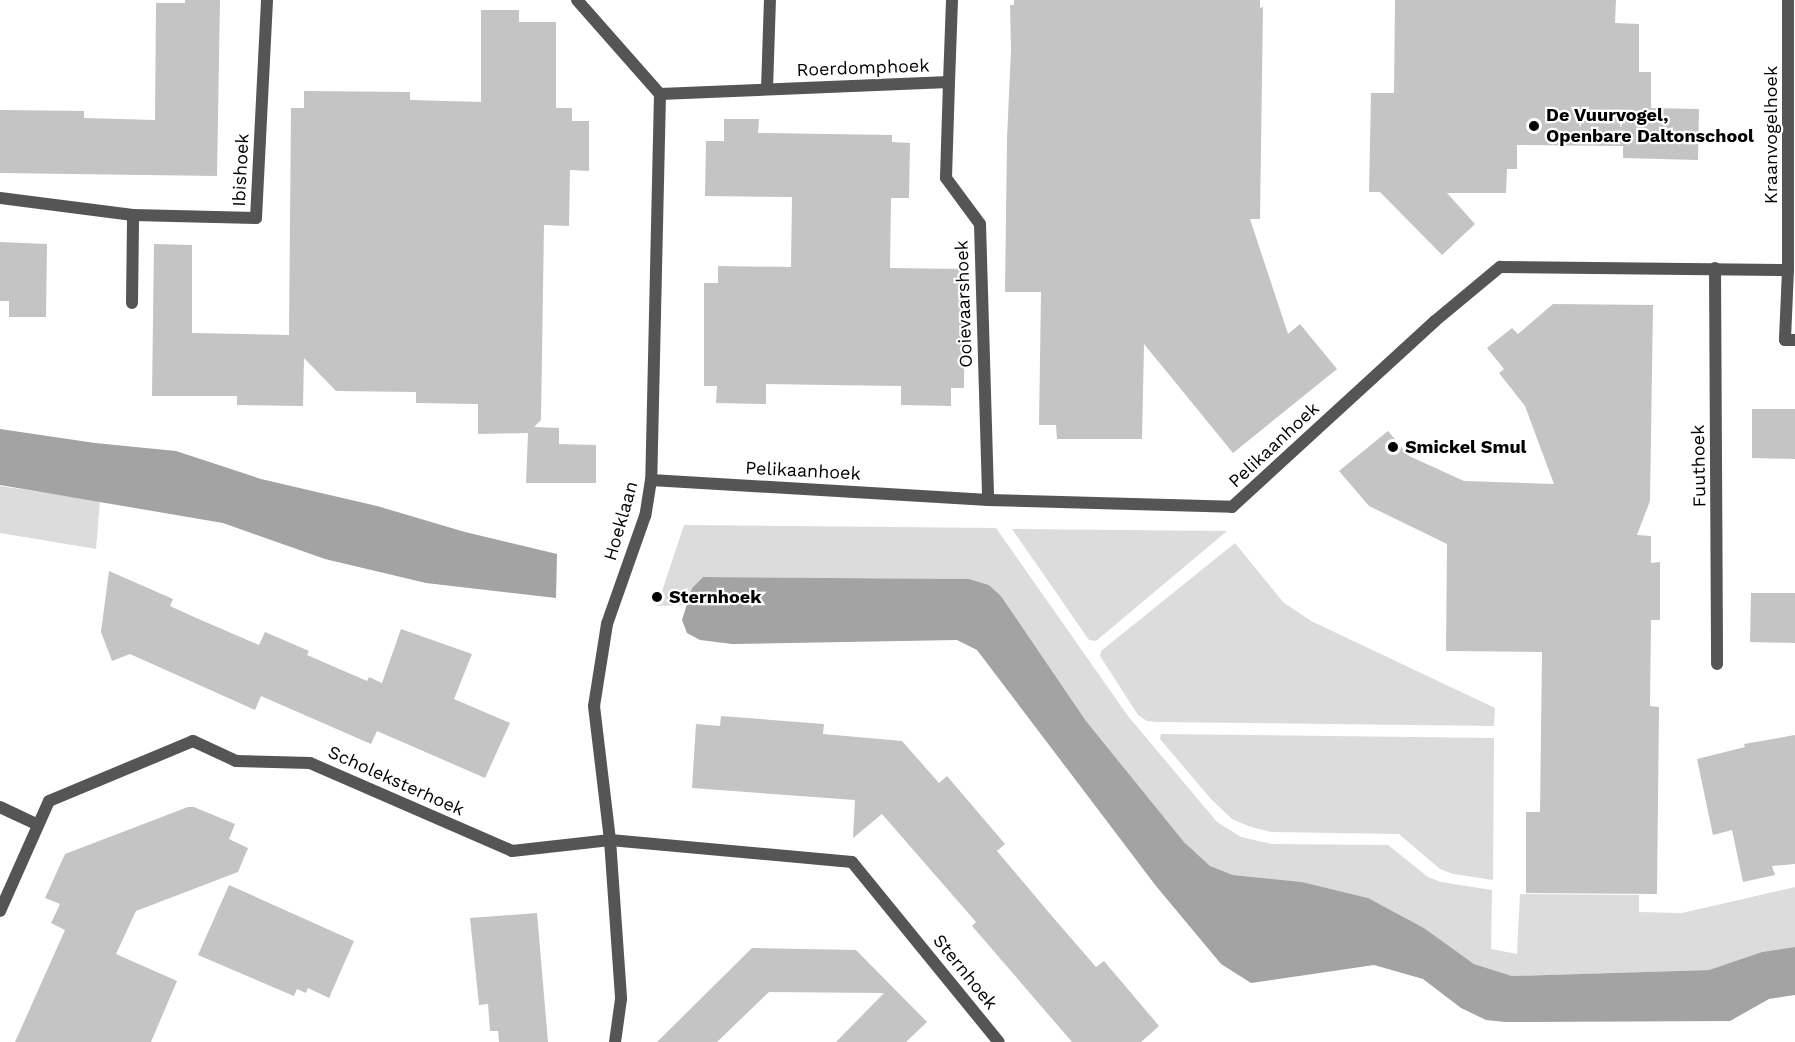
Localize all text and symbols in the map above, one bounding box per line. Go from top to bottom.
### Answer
street label: Roerdomphoek [796,55,930,81]
street label: Kraanvogelhoek [1760,66,1782,204]
place label: De Vuurvogel, Openbare Daltonschool [1546,105,1754,148]
marker: De Vuurvogel, Openbare Daltonschool [1527,119,1541,133]
street label: Ibishoek [228,133,254,207]
street label: Ooievaarshoek [951,240,977,368]
street label: Pelikaanhoek [1224,398,1324,492]
street label: Fuuthoek [1687,425,1711,507]
place label: Smickel Smul [1405,436,1527,458]
marker: Smickel Smul [1386,440,1400,454]
street label: Pelikaanhoek [745,457,861,485]
street label: Hoeklaan [599,479,643,563]
place label: Sternhoek [669,586,761,608]
marker: Sternhoek [650,590,664,604]
street label: Scholeksterhoek [325,741,467,821]
street label: Sternhoek [928,930,1002,1014]

